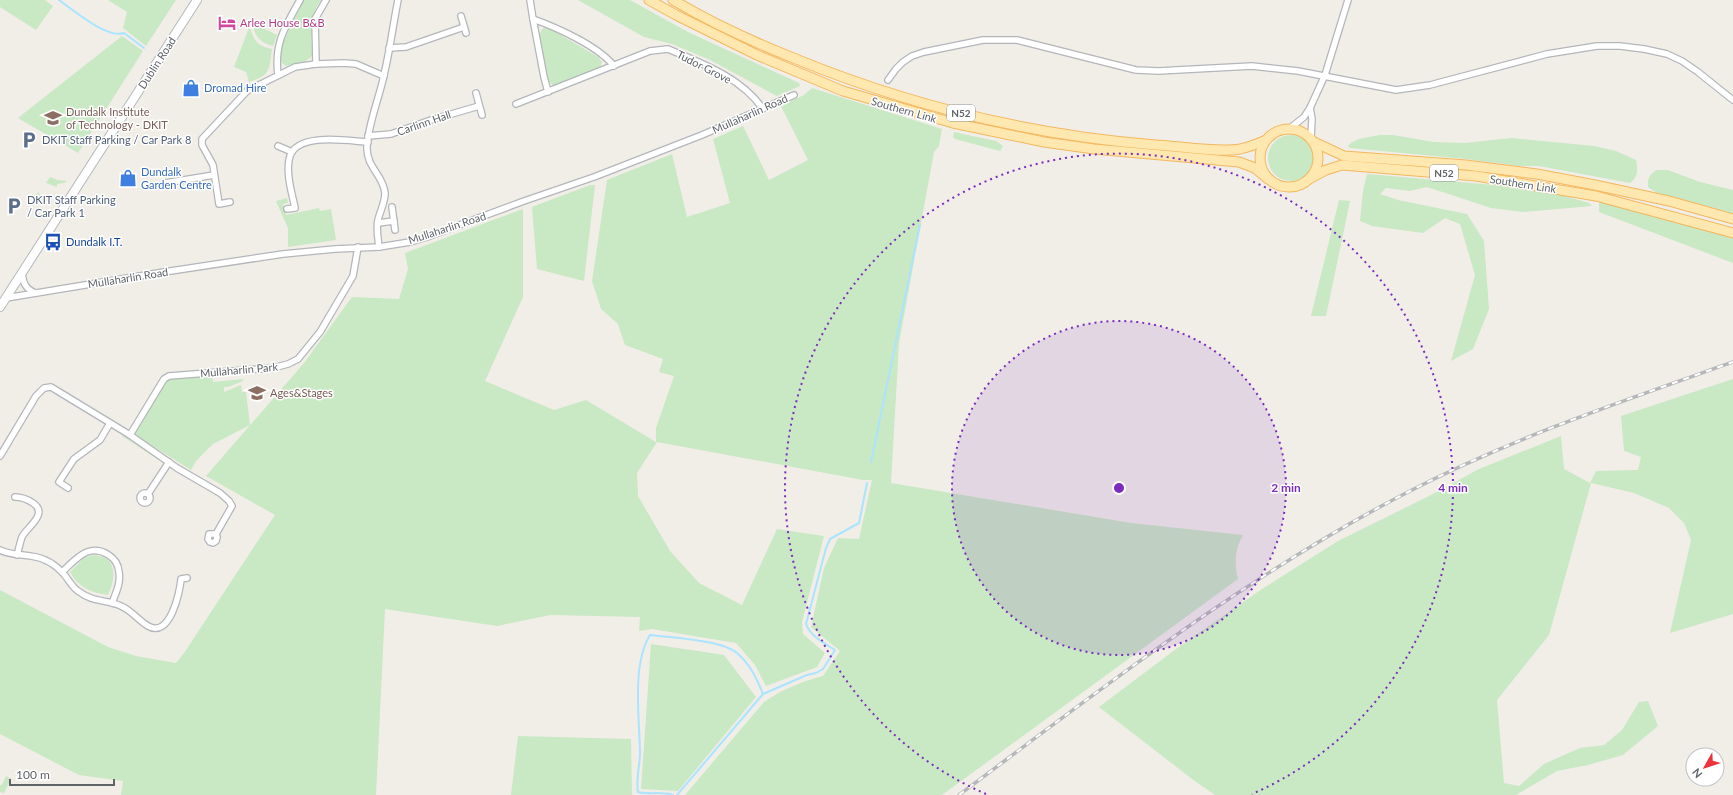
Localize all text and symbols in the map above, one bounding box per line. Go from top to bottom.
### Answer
hotel icon: Arlee House B&B [217,13,237,33]
place label: Arlee House B&B [240,16,325,29]
street label: Dublin Road [135,34,178,91]
street label: Tudor Grove [675,47,734,86]
shop icon: Dromad Hire [181,78,201,98]
place label: Dromad Hire [204,81,266,94]
street label: Mullaharlin Road [710,91,789,136]
street label: Southern Link [870,94,939,125]
place label: Dundalk Institute of Technology - DKIT [66,105,168,131]
road number: N52 [947,105,975,121]
street label: Carlinn Hall [395,107,452,138]
school or university icon: Dundalk Institute of Technology - DKIT [43,108,63,128]
parking icon: DKIT Staff Parking / Car Park 8 [19,130,39,150]
place label: DKIT Staff Parking / Car Park 8 [42,133,191,146]
place label: Dundalk Garden Centre [141,165,212,191]
road number: N52 [1430,165,1458,181]
shop icon: Dundalk Garden Centre [118,168,138,188]
street label: Southern Link [1489,172,1558,195]
place label: DKIT Staff Parking / Car Park 1 [27,193,116,219]
parking icon: DKIT Staff Parking / Car Park 1 [4,196,24,216]
street label: Mullaharlin Road [406,209,487,246]
bus stop icon: Dundalk I.T. [43,232,63,252]
place label: Dundalk I.T. [66,235,122,248]
street label: Mullaharlin Road [87,265,169,290]
street label: Mullaharlin Park [199,360,279,379]
school or university icon: Ages&Stages [247,383,267,403]
place label: Ages&Stages [270,386,333,399]
text: 2 min [1271,480,1301,495]
text: 4 min [1438,480,1468,495]
centre of rings [1112,481,1126,495]
north arrow [1685,747,1725,787]
scale bar [10,761,114,787]
text: N [1689,766,1705,781]
text: 100 m [16,767,50,782]

